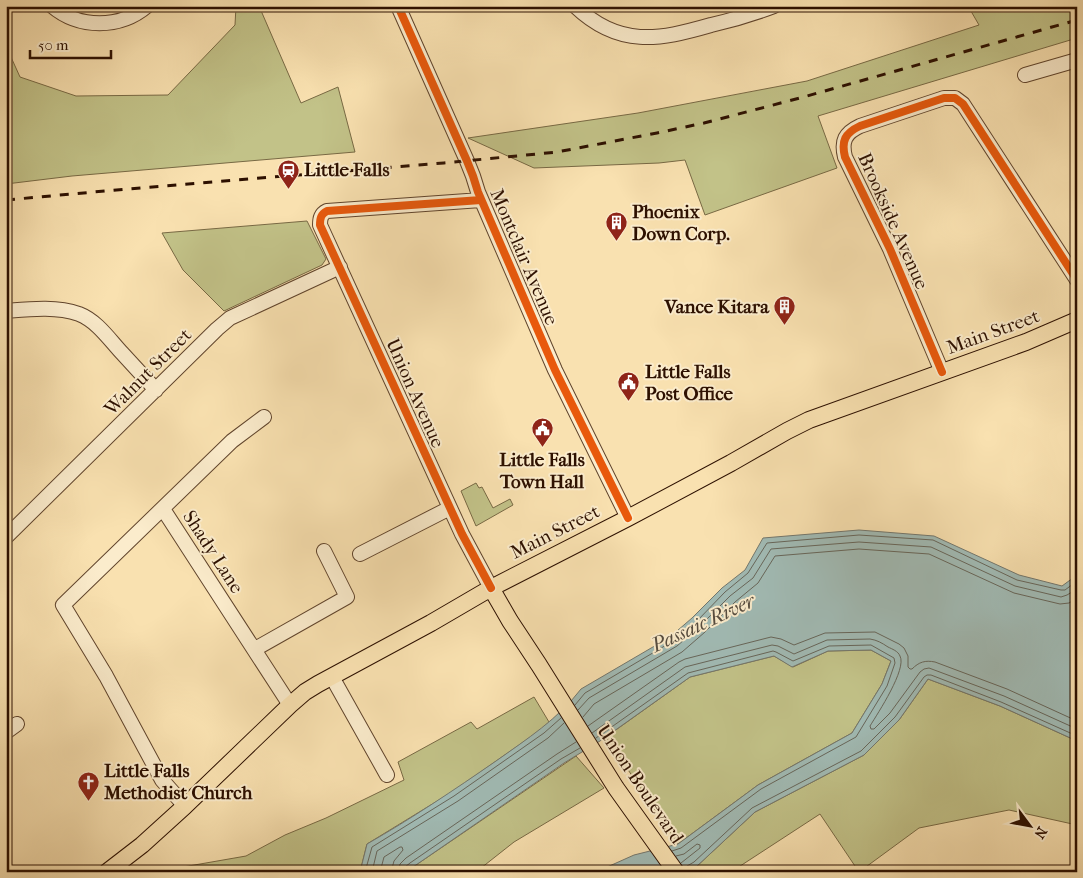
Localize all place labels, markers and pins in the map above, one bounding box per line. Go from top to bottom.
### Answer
station icon: Little Falls [276,158,300,189]
place label: Little Falls [304,159,389,181]
place label: Phoenix Down Corp. [632,201,730,245]
building icon: Phoenix Down Corp. [604,211,628,242]
building icon: Vance Kitara [773,295,797,326]
place label: Vance Kitara [664,296,770,318]
place label: Little Falls Post Office [645,361,734,405]
public building icon: Little Falls Post Office [617,371,641,402]
public building icon: Little Falls Town Hall [530,417,554,448]
place label: Little Falls Town Hall [499,449,585,493]
place label: Little Falls Methodist Church [103,760,253,804]
church icon: Little Falls Methodist Church [76,770,100,801]

